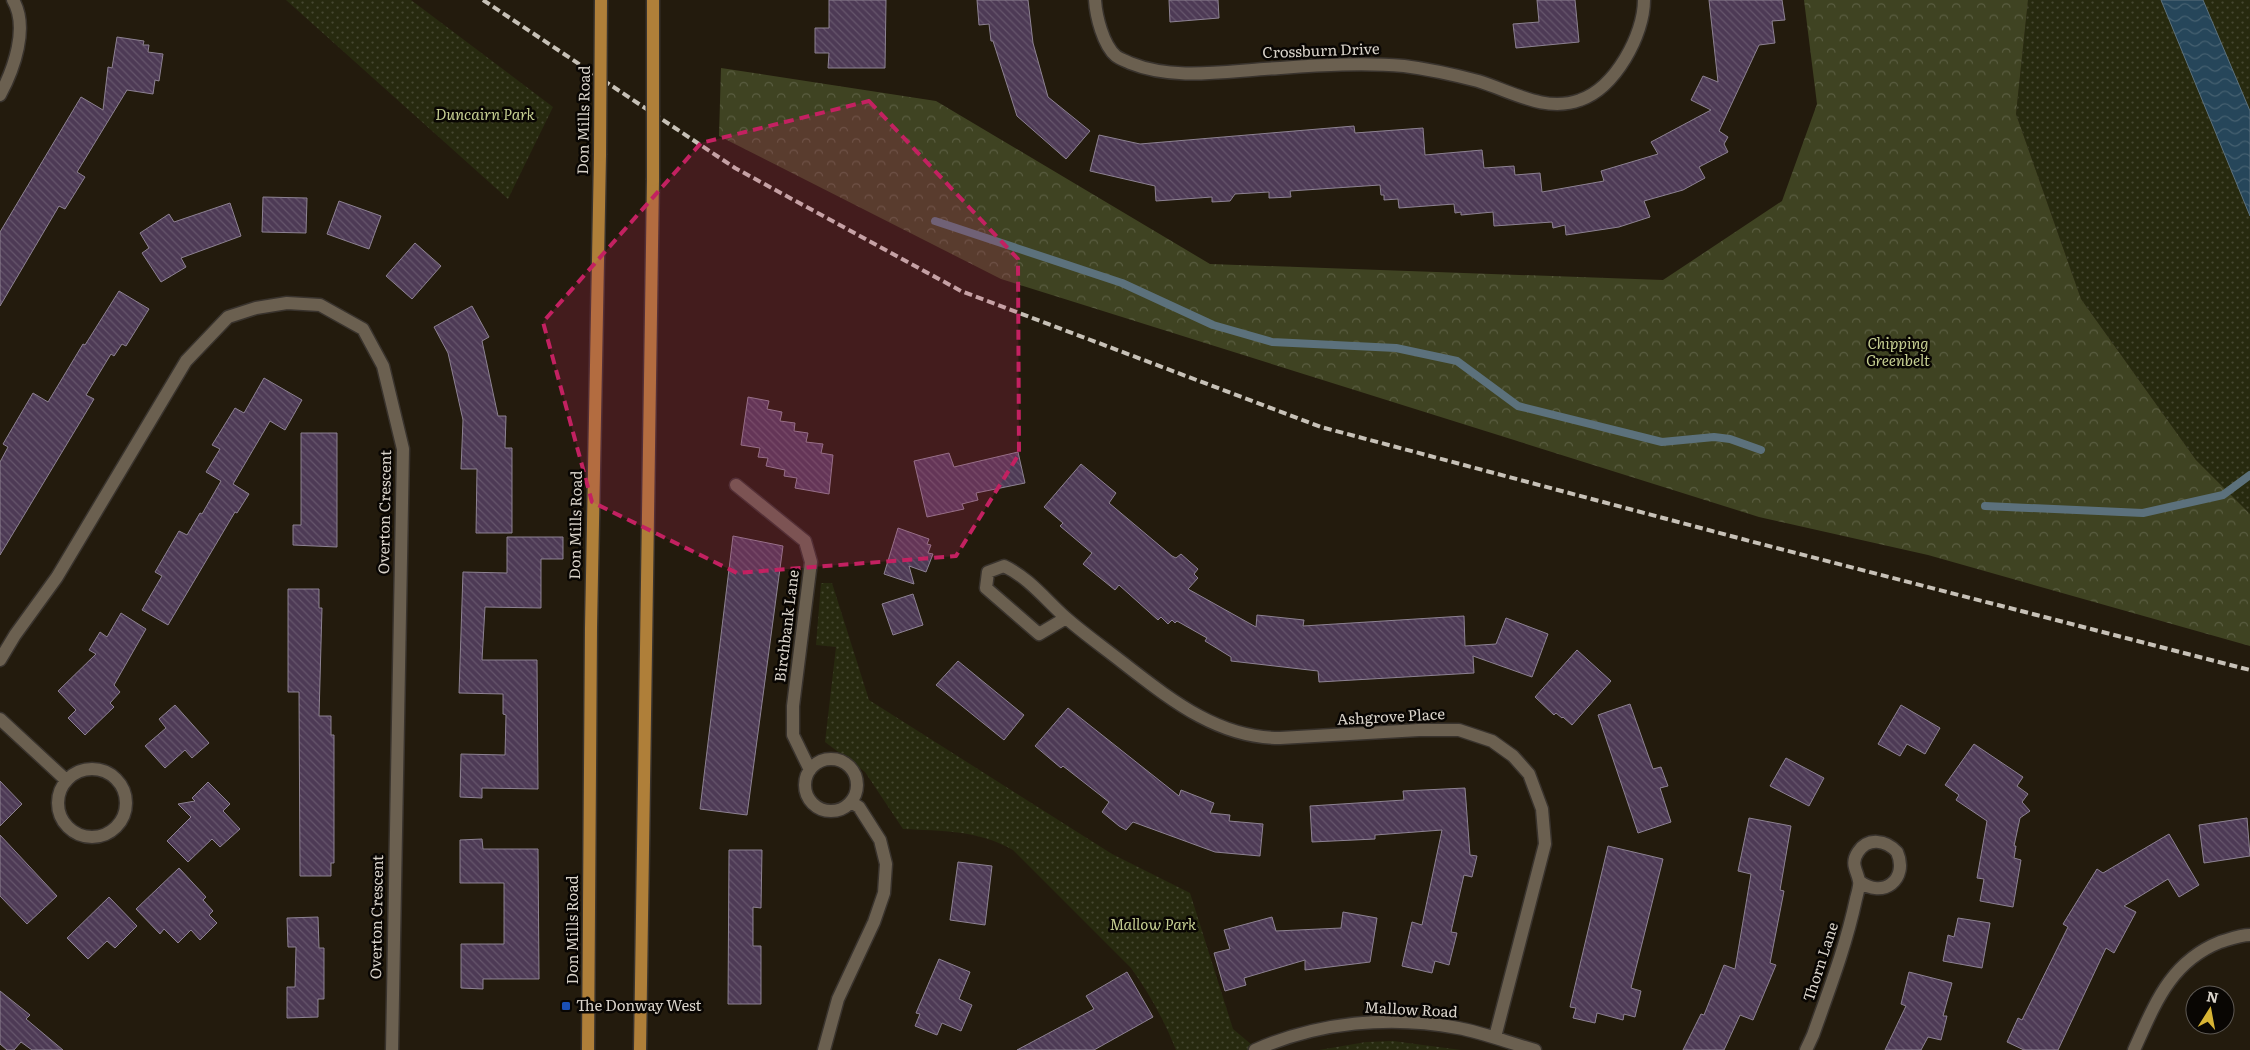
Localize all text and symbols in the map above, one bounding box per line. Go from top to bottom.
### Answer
street label: Crossburn Drive [1262,36,1380,63]
street label: Don Mills Road [570,65,595,175]
park label: Duncairn Park [435,102,536,125]
park label: Chipping Greenbelt [1866,331,1930,371]
street label: Overton Crescent [371,450,396,574]
street label: Don Mills Road [562,470,587,580]
street label: Birchbank Lane [767,568,804,683]
street label: Ashgrove Place [1336,701,1446,730]
street label: Overton Crescent [363,855,388,979]
street label: Don Mills Road [560,875,583,985]
park label: Mallow Park [1110,912,1197,935]
street label: Thorn Lane [1796,919,1843,1004]
north arrow [2185,985,2235,1035]
text: N [2205,985,2221,1007]
place label: The Donway West [576,993,702,1016]
street label: Mallow Road [1364,995,1458,1022]
marker: The Donway West [560,1000,572,1012]

